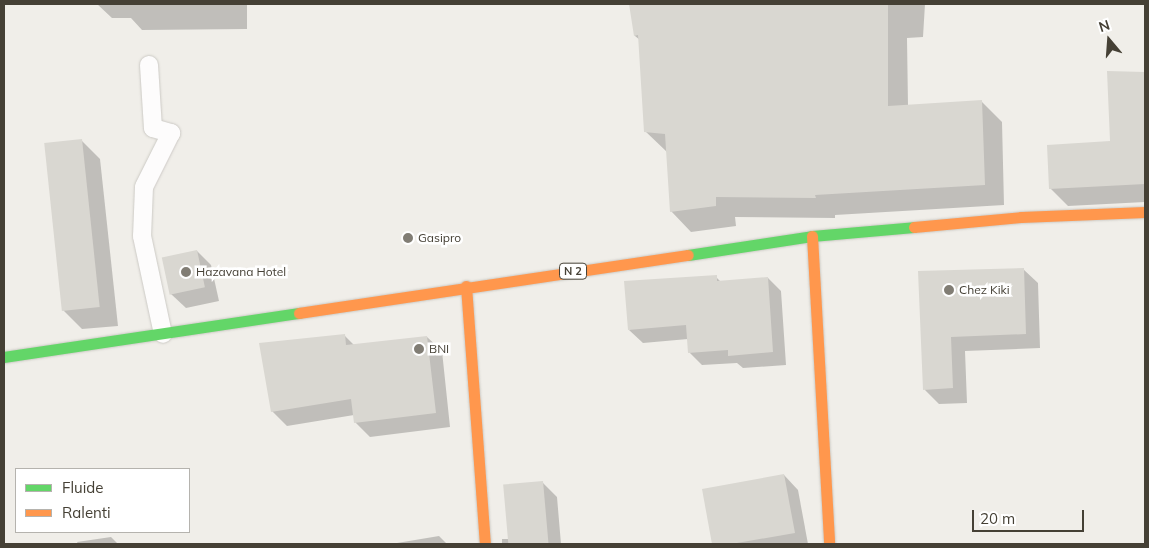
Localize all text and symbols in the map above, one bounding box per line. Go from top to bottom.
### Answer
north arrow [1084,15,1134,65]
text: N [1097,16,1112,36]
place label: Gasipro [418,231,461,245]
marker: Gasipro [402,232,414,244]
road number: N 2 [558,262,588,280]
place label: Hazavana Hotel [196,265,286,279]
marker: Hazavana Hotel [180,266,192,278]
place label: Chez Kiki [959,283,1010,297]
marker: Chez Kiki [943,284,955,296]
place label: BNI [429,342,449,356]
marker: BNI [413,343,425,355]
legend [15,468,190,533]
text: Fluide [62,478,103,497]
scale bar [974,500,1086,532]
text: Ralenti [62,503,111,522]
text: 20 m [980,509,1015,528]

